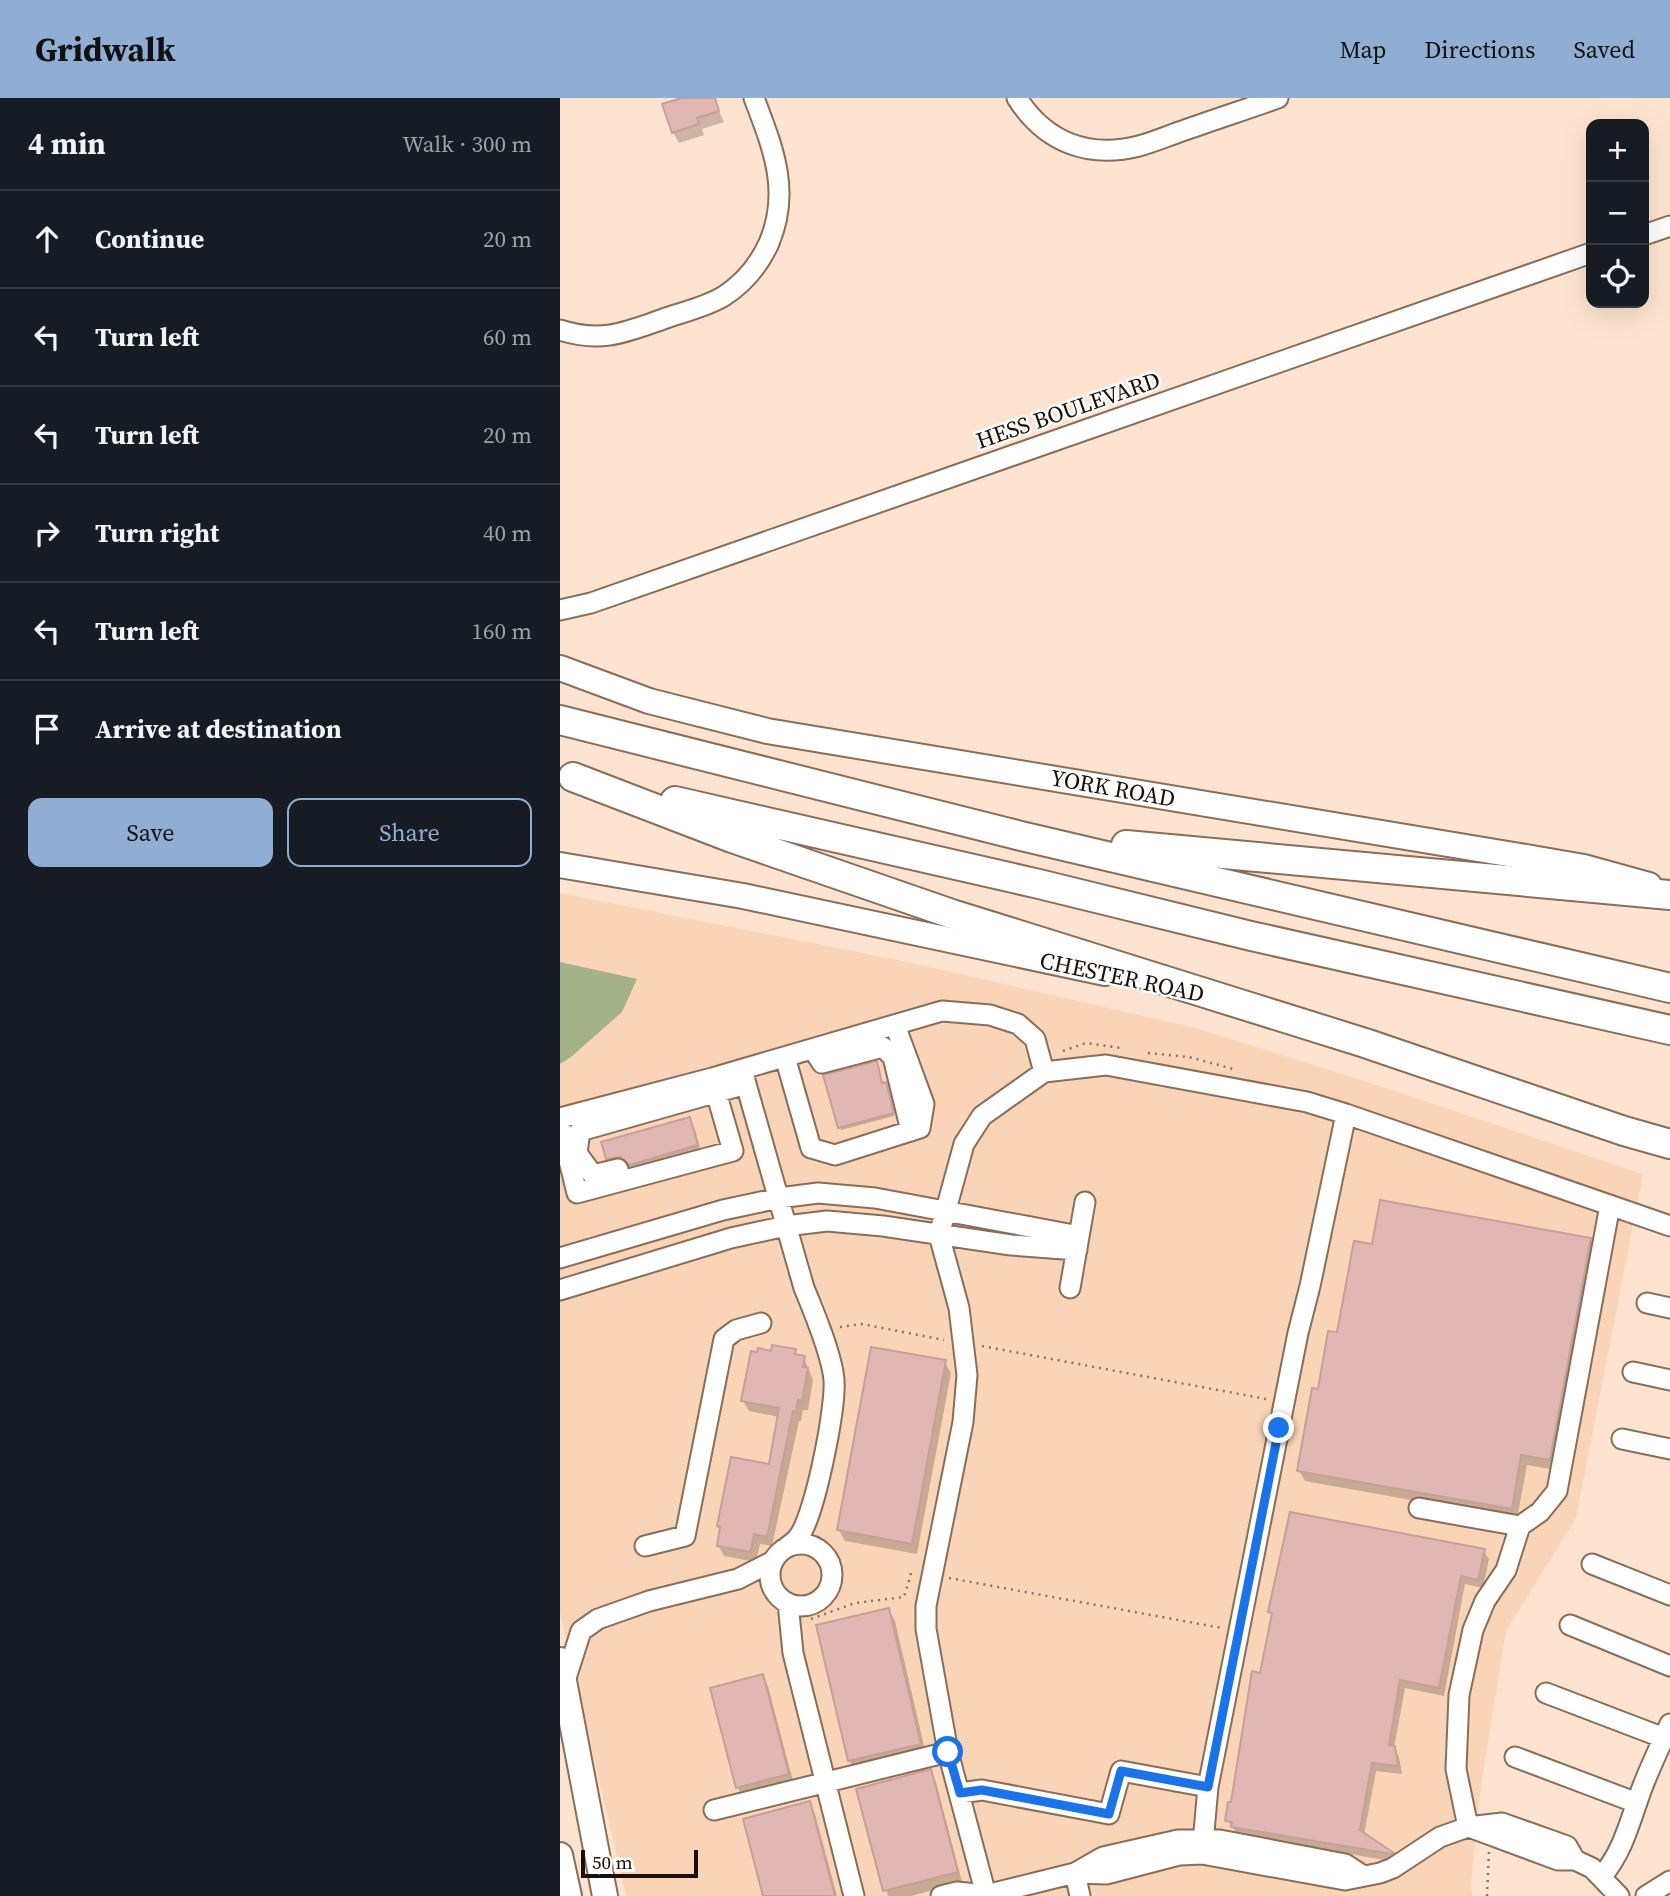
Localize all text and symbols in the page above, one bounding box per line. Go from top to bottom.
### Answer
text: Gridwalk [35,27,175,72]
text: Map [1339,33,1386,66]
text: Directions [1424,33,1535,66]
text: Saved [1573,33,1635,66]
map controls [1586,119,1649,308]
button: + [1586,119,1649,182]
text: 4 min [28,123,106,164]
text: Walk · 300 m [402,128,532,160]
button: − [1586,182,1649,245]
icon: ahead [28,220,66,258]
text: Continue [95,221,204,257]
text: 20 m [483,223,532,255]
button: locate [1586,245,1649,308]
icon: left [28,318,66,356]
text: Turn left [95,319,199,355]
text: 60 m [483,321,532,353]
street label: HESS BOULEVARD [972,363,1164,457]
icon: left [28,416,66,454]
text: Turn left [95,417,199,453]
text: 20 m [483,419,532,451]
icon: right [28,514,66,552]
text: Turn right [95,515,219,551]
text: 40 m [483,517,532,549]
icon: left [28,612,66,650]
text: Turn left [95,613,199,649]
text: 160 m [471,615,532,647]
icon: arrive [28,710,66,748]
text: Arrive at destination [95,711,342,747]
street label: YORK ROAD [1048,761,1178,815]
button: Save [28,798,273,867]
button: Share [287,798,532,867]
street label: CHESTER ROAD [1037,944,1207,1010]
route end [1263,1412,1294,1443]
route start [932,1736,963,1767]
scale bar [581,1847,698,1879]
text: 50 m [592,1849,633,1875]

